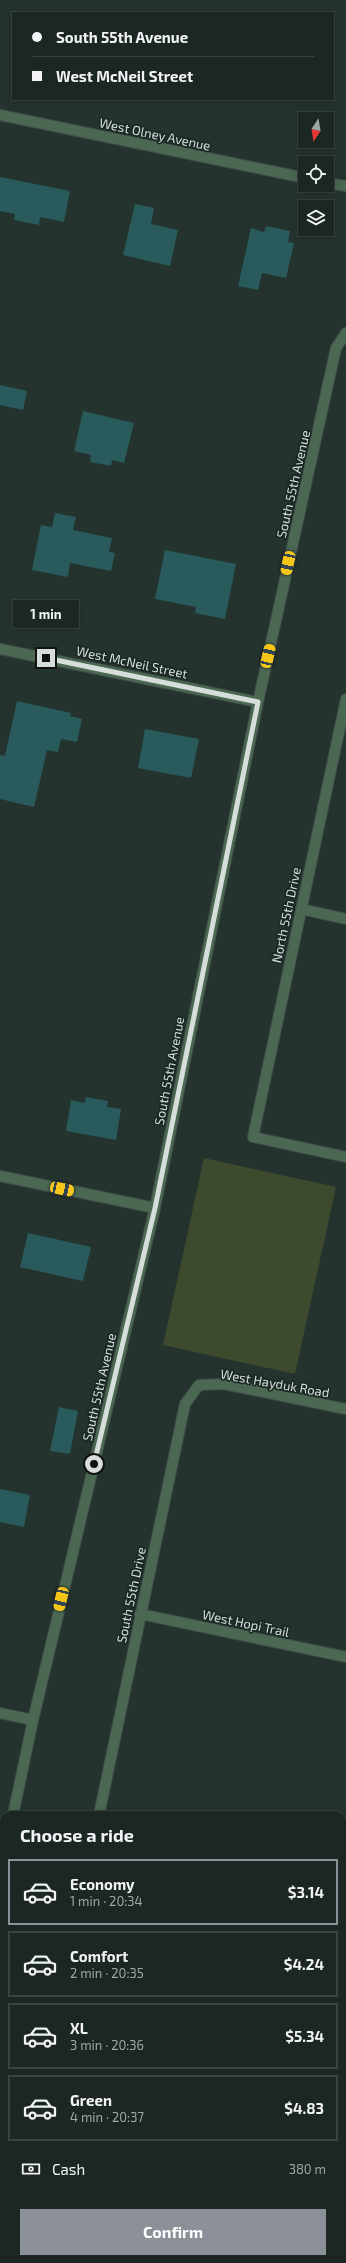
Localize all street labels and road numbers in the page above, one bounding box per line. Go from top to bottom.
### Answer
street label: West Olney Avenue [98,114,212,154]
street label: South 55th Avenue [273,429,313,539]
street label: West McNeil Street [75,642,189,682]
street label: North 55th Drive [268,866,304,964]
street label: South 55th Avenue [151,1015,187,1127]
street label: South 55th Avenue [79,1332,119,1442]
street label: West Hayduk Road [219,1366,331,1400]
street label: South 55th Drive [113,1546,149,1644]
street label: West Hopi Trail [201,1606,291,1640]

